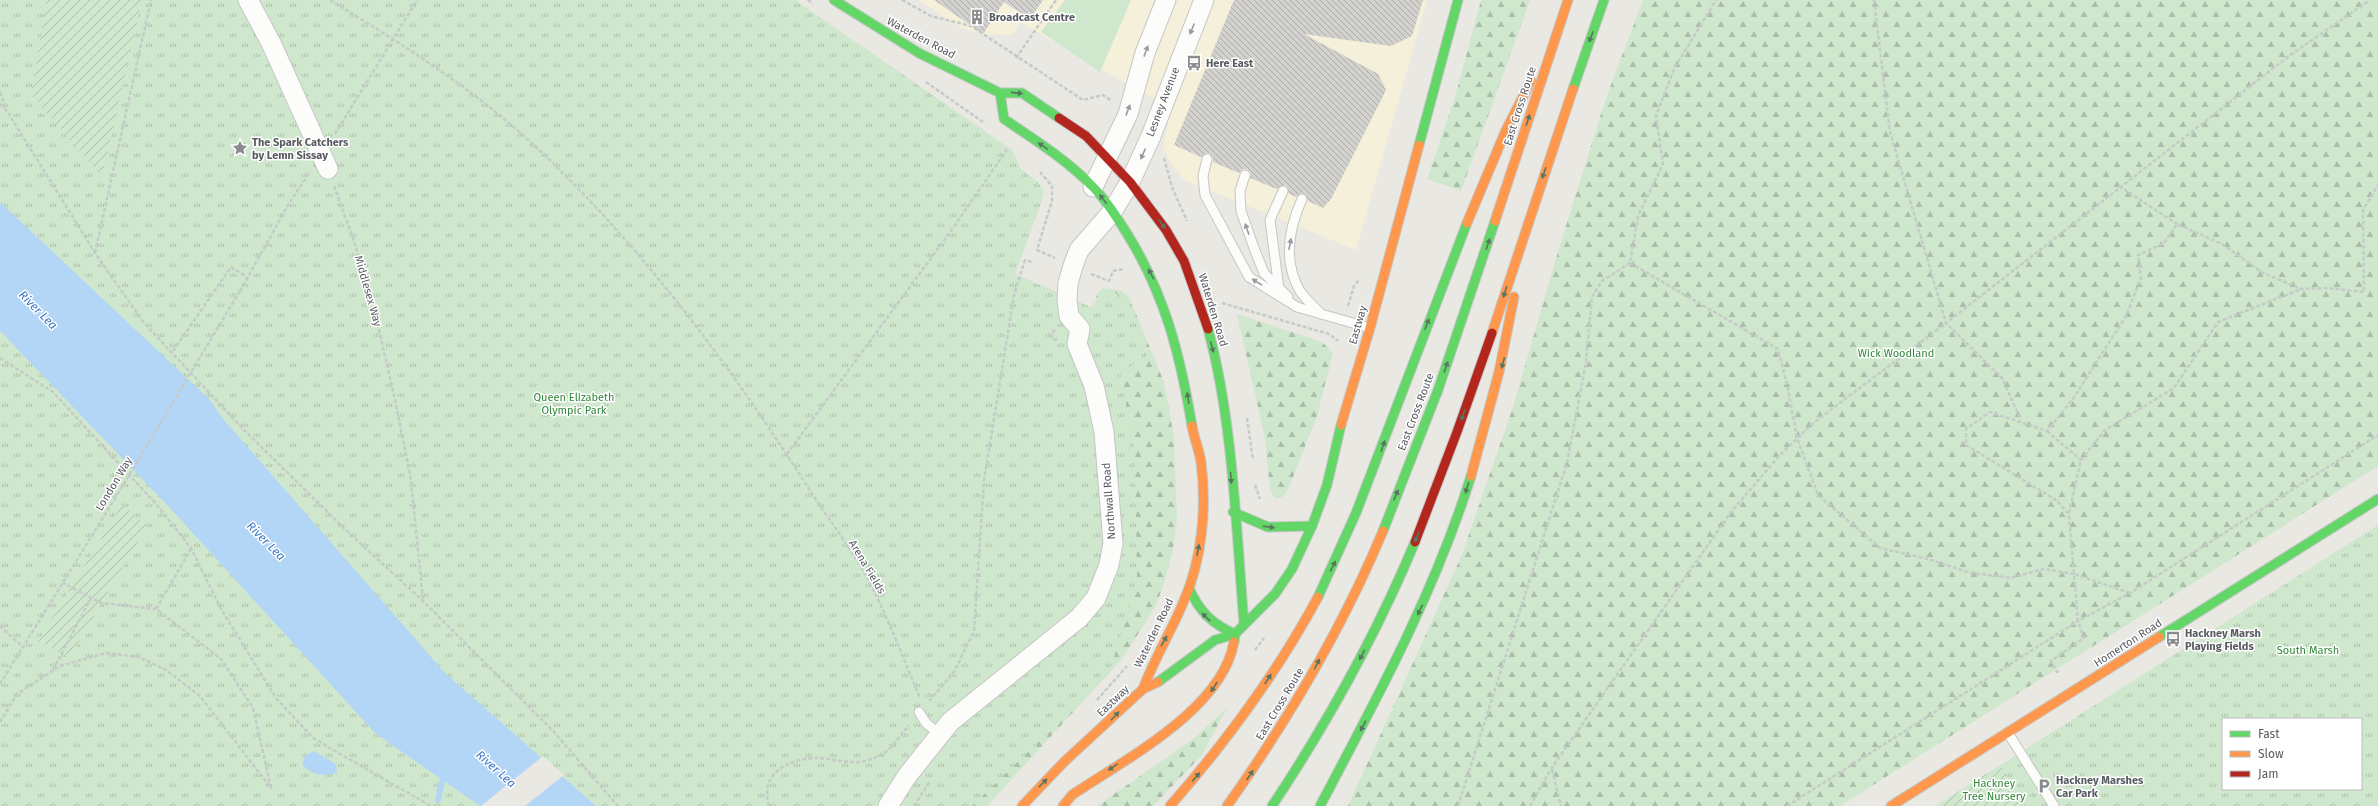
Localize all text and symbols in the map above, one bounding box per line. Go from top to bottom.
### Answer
building icon: Broadcast Centre [968,8,986,26]
place label: Broadcast Centre [989,11,1075,24]
street label: Waterden Road [884,14,958,62]
one-way arrow [1189,23,1195,35]
one-way arrow [1588,31,1594,43]
one-way arrow [1143,44,1149,56]
bus stop icon: Here East [1185,54,1203,72]
place label: Here East [1206,57,1254,70]
street label: Lesney Avenue [1144,65,1182,139]
street label: East Cross Route [1501,65,1539,147]
one-way arrow [1011,90,1024,97]
one-way arrow [1126,104,1132,116]
one-way arrow [1526,114,1532,126]
place label: The Spark Catchers by Lemn Sissay [252,136,349,162]
place icon: The Spark Catchers by Lemn Sissay [231,139,249,157]
one-way arrow [1038,142,1048,150]
one-way arrow [1140,149,1146,160]
one-way arrow [1541,167,1547,179]
one-way arrow [1098,194,1107,205]
one-way arrow [1158,218,1166,229]
one-way arrow [1243,222,1249,234]
one-way arrow [1485,237,1491,249]
one-way arrow [1287,238,1293,250]
street label: Middlesex Way [352,254,385,329]
one-way arrow [1148,268,1154,279]
street label: Waterden Road [1196,272,1230,348]
one-way arrow [1252,278,1262,286]
one-way arrow [1502,286,1508,298]
water label: River Lea [16,288,60,332]
street label: Eastway [1346,304,1370,346]
one-way arrow [1424,317,1430,329]
one-way arrow [1210,341,1216,353]
park label: Wick Woodland [1858,347,1934,360]
one-way arrow [1499,357,1505,370]
one-way arrow [1444,361,1450,373]
street label: East Cross Route [1395,371,1437,453]
park label: Queen Elizabeth Olympic Park [533,391,615,417]
one-way arrow [1185,392,1191,404]
one-way arrow [1459,409,1465,421]
one-way arrow [1380,440,1386,452]
street label: London Way [93,454,135,513]
street label: Northwall Road [1100,462,1118,540]
one-way arrow [1228,472,1235,484]
one-way arrow [1464,483,1470,495]
one-way arrow [1394,489,1400,501]
water label: River Lea [244,519,288,563]
one-way arrow [1263,524,1275,530]
one-way arrow [1414,531,1420,543]
street label: Arena Fields [846,538,888,596]
one-way arrow [1195,543,1201,556]
one-way arrow [1330,560,1336,572]
street label: Waterden Road [1132,596,1176,670]
one-way arrow [1417,604,1423,616]
one-way arrow [1201,612,1211,622]
street label: Homerton Road [2092,616,2164,670]
place label: Hackney Marsh Playing Fields [2185,627,2261,653]
bus stop icon: Hackney Marsh Playing Fields [2164,630,2182,648]
one-way arrow [1161,635,1168,647]
park label: South Marsh [2277,644,2339,657]
one-way arrow [1359,649,1365,660]
one-way arrow [1314,658,1321,669]
street label: East Cross Route [1253,665,1307,743]
one-way arrow [1264,673,1272,684]
one-way arrow [1210,681,1218,692]
street label: Eastway [1094,682,1132,719]
one-way arrow [1110,711,1120,721]
legend [2222,718,2362,790]
one-way arrow [1360,720,1366,732]
text: Fast [2258,727,2280,741]
water label: River Lea [473,747,519,791]
text: Slow [2258,747,2284,761]
one-way arrow [1108,763,1118,771]
text: Jam [2258,767,2278,781]
one-way arrow [1246,770,1254,780]
one-way arrow [1191,772,1200,783]
place label: Hackney Marshes Car Park [2056,774,2144,800]
park label: Hackney Tree Nursery [1963,777,2026,803]
parking icon: Hackney Marshes Car Park [2035,777,2053,795]
one-way arrow [1038,778,1048,788]

